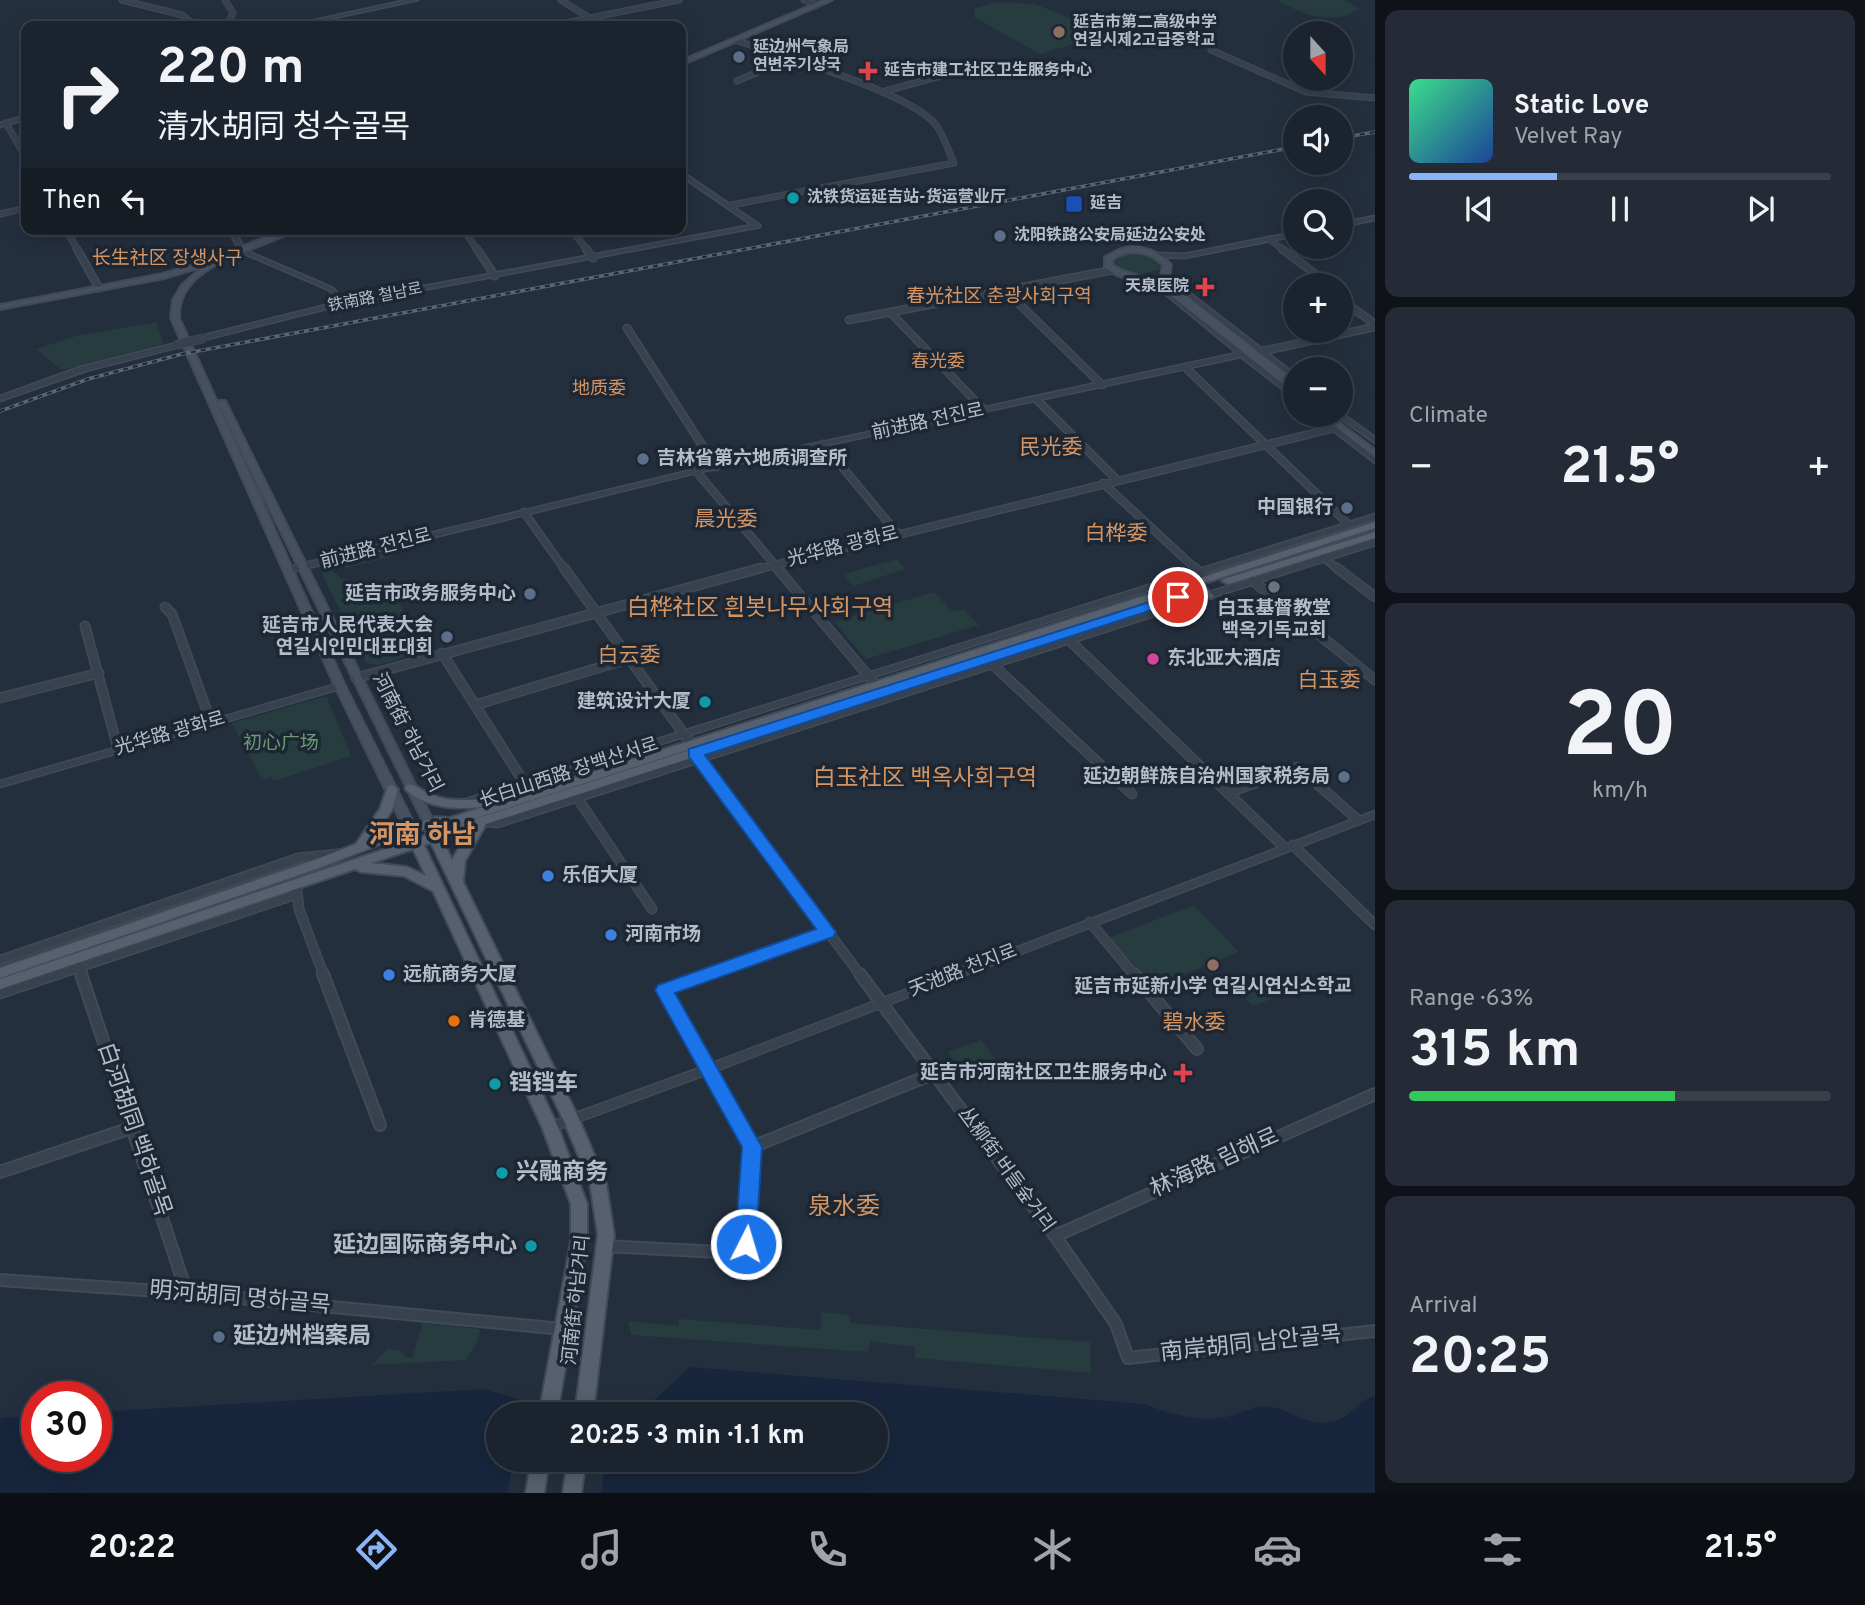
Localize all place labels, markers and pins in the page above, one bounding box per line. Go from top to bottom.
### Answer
place label: 延吉市第二高级中学 연길시제2고급중학교 [1073,13,1217,51]
marker: 延吉市第二高级中学 연길시제2고급중학교 [1051,24,1067,40]
place label: 延边州气象局 연변주기상국 [753,37,849,76]
marker: 延边州气象局 연변주기상국 [731,49,747,65]
place label: 延吉市建工社区卫生服务中心 [884,60,1092,81]
marker: 延吉市建工社区卫生服务中心 [858,61,878,81]
place label: 沈铁货运延吉站-货运营业厅 [807,187,1006,208]
marker: 沈铁货运延吉站-货运营业厅 [785,190,801,206]
marker: 延吉 [1064,194,1084,214]
place label: 延吉 [1090,194,1122,214]
place label: 沈阳铁路公安局延边公安处 [1014,225,1206,246]
marker: 沈阳铁路公安局延边公安处 [992,228,1008,244]
place label: 天泉医院 [1125,277,1189,297]
marker: 天泉医院 [1195,277,1215,297]
place label: 吉林省第六地质调查所 [657,447,847,471]
marker: 吉林省第六地质调查所 [635,451,651,467]
place label: 中国银行 [1257,496,1333,520]
marker: 中国银行 [1339,500,1355,516]
pin [1148,567,1208,627]
marker: 白玉基督教堂 백옥기독교회 [1266,579,1282,595]
place label: 延吉市政务服务中心 [345,582,516,606]
marker: 延吉市政务服务中心 [522,586,538,602]
place label: 白玉基督教堂 백옥기독교회 [1217,597,1331,643]
place label: 延吉市人民代表大会 연길시인민대표대회 [262,614,433,660]
marker: 延吉市人民代表大会 연길시인민대표대회 [439,629,455,645]
place label: 东北亚大酒店 [1167,647,1281,671]
marker: 东北亚大酒店 [1145,651,1161,667]
place label: 建筑设计大厦 [577,690,691,714]
marker: 建筑设计大厦 [697,694,713,710]
place label: 延边朝鲜族自治州国家税务局 [1083,765,1330,789]
marker: 延边朝鲜族自治州国家税务局 [1336,769,1352,785]
place label: 乐佰大厦 [562,864,638,888]
marker: 乐佰大厦 [540,868,556,884]
place label: 河南市场 [625,923,701,947]
marker: 河南市场 [603,927,619,943]
marker: 延吉市延新小学 연길시연신소학교 [1205,957,1221,973]
place label: 远航商务大厦 [403,963,517,987]
marker: 远航商务大厦 [381,967,397,983]
place label: 延吉市延新小学 연길시연신소학교 [1074,975,1352,999]
place label: 肯德基 [468,1009,526,1033]
marker: 肯德基 [446,1013,462,1029]
place label: 延吉市河南社区卫生服务中心 [920,1061,1167,1085]
marker: 延吉市河南社区卫生服务中心 [1173,1063,1193,1083]
place label: 铛铛车 [509,1070,578,1099]
marker: 铛铛车 [487,1076,503,1092]
place label: 兴融商务 [516,1159,608,1188]
marker: 兴融商务 [494,1165,510,1181]
place label: 延边国际商务中心 [333,1232,517,1261]
marker: 延边国际商务中心 [523,1238,539,1254]
place label: 延边州档案局 [233,1323,371,1352]
marker: 延边州档案局 [211,1329,227,1345]

